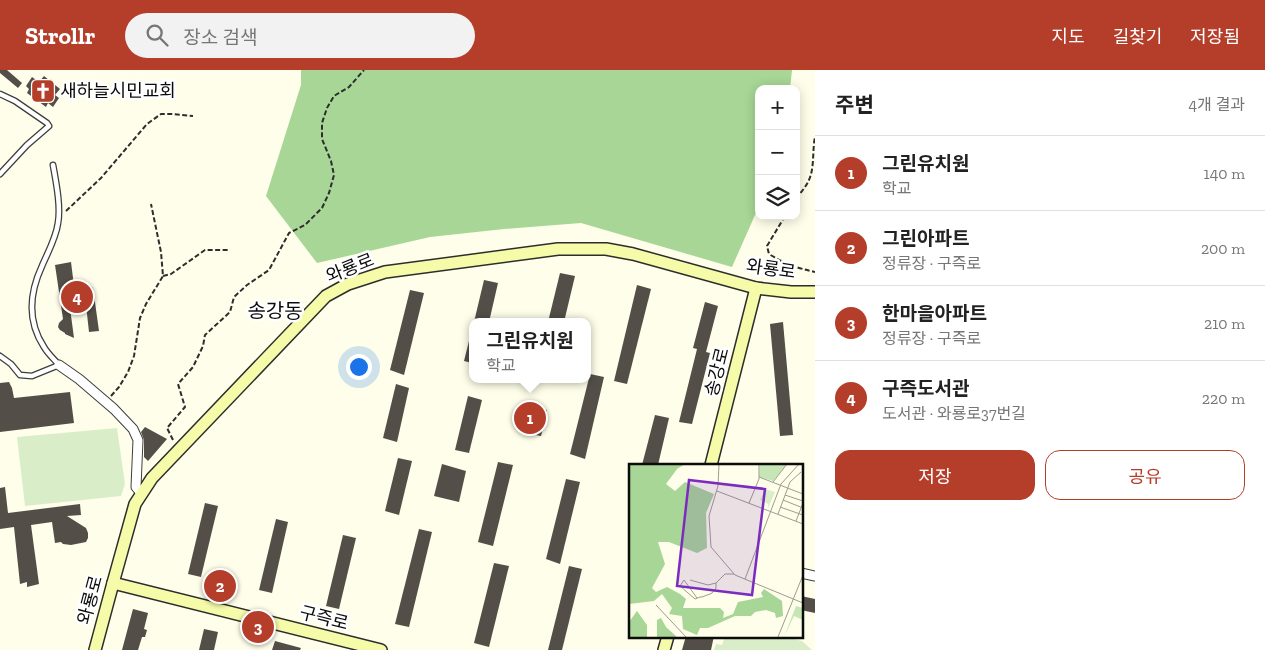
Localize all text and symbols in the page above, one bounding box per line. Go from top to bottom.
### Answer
search box [125,13,475,58]
text: Strollr [25,21,95,50]
icon: search [143,21,171,49]
text: 장소 검색 [183,26,258,49]
text: 지도 [1052,26,1085,48]
text: 길찾기 [1113,26,1162,48]
text: 저장됨 [1190,26,1240,48]
church icon: 새하늘시민교회 [30,78,56,104]
place label: 새하늘시민교회 [60,80,176,102]
map controls [755,85,800,220]
button: + [755,85,800,130]
text: 주변 [835,92,874,117]
text: 4개 결과 [1189,95,1245,114]
button: − [755,130,800,175]
text: 그린유치원 [882,152,969,175]
text: 1 [848,164,854,183]
text: 140 m [1204,164,1245,183]
button: layers [755,175,800,220]
text: 학교 [882,179,911,198]
text: 그린아파트 [882,227,969,250]
text: 2 [847,239,855,258]
text: 200 m [1201,239,1245,258]
street label: 와룡로 [323,248,377,288]
text: 정류장 · 구즉로 [882,254,981,273]
street label: 와룡로 [745,255,797,283]
pin: 4 [61,278,93,316]
district label: 송강동 [247,299,303,323]
text: 한마을아파트 [882,302,987,325]
text: 3 [847,314,855,333]
text: 210 m [1204,314,1245,333]
popup [469,318,591,383]
text: 그린유치원 [486,329,574,352]
text: 정류장 · 구즉로 [882,329,981,348]
street label: 송강로 [700,345,734,399]
your location [346,354,372,380]
text: 학교 [486,356,516,375]
text: 구즉도서관 [882,377,969,400]
text: 4 [846,389,856,408]
text: 220 m [1202,389,1245,408]
pin: 1 [514,399,546,437]
text: 도서관 · 와룡로37번길 [882,404,1026,423]
button: 저장 [835,450,1035,500]
button: 공유 [1045,450,1245,500]
inset map [629,464,802,638]
pin: 2 [204,567,236,605]
street label: 와룡로 [73,573,107,627]
street label: 구즉로 [297,601,351,635]
pin: 3 [242,608,274,646]

